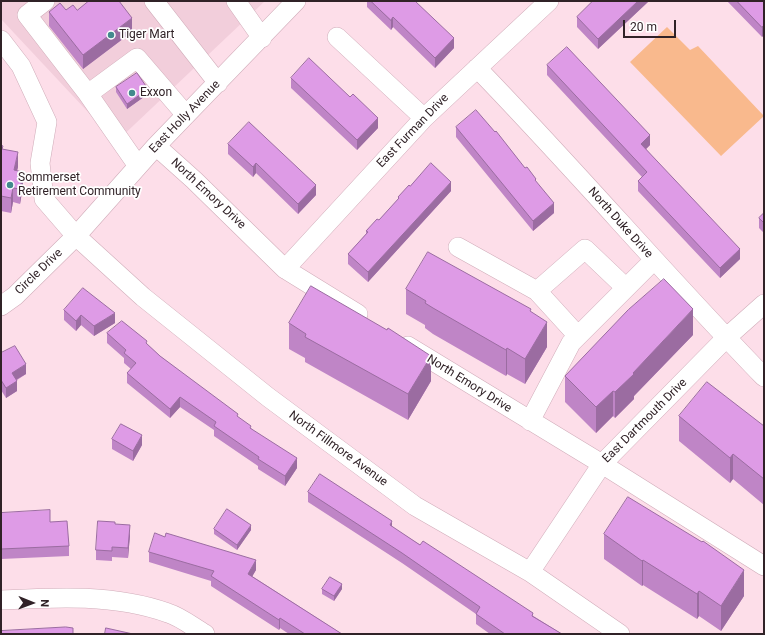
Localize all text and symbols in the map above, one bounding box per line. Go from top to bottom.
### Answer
scale bar [625,12,678,38]
text: 20 m [630,20,657,34]
place label: Tiger Mart [119,28,175,42]
marker: Tiger Mart [106,30,116,40]
street label: East Holly Avenue [147,78,223,156]
place label: Exxon [140,86,172,100]
marker: Exxon [127,88,137,98]
street label: East Furman Drive [374,91,452,171]
street label: North Emory Drive [168,156,248,232]
place label: Sommerset Retirement Community [18,171,141,199]
marker: Sommerset Retirement Community [5,180,15,190]
street label: North Duke Drive [585,185,655,261]
street label: Circle Drive [12,246,66,298]
street label: North Emory Drive [424,352,514,416]
street label: East Dartmouth Drive [600,376,690,466]
street label: North Fillmore Avenue [286,408,390,490]
north arrow [12,583,52,623]
text: N [38,599,51,607]

